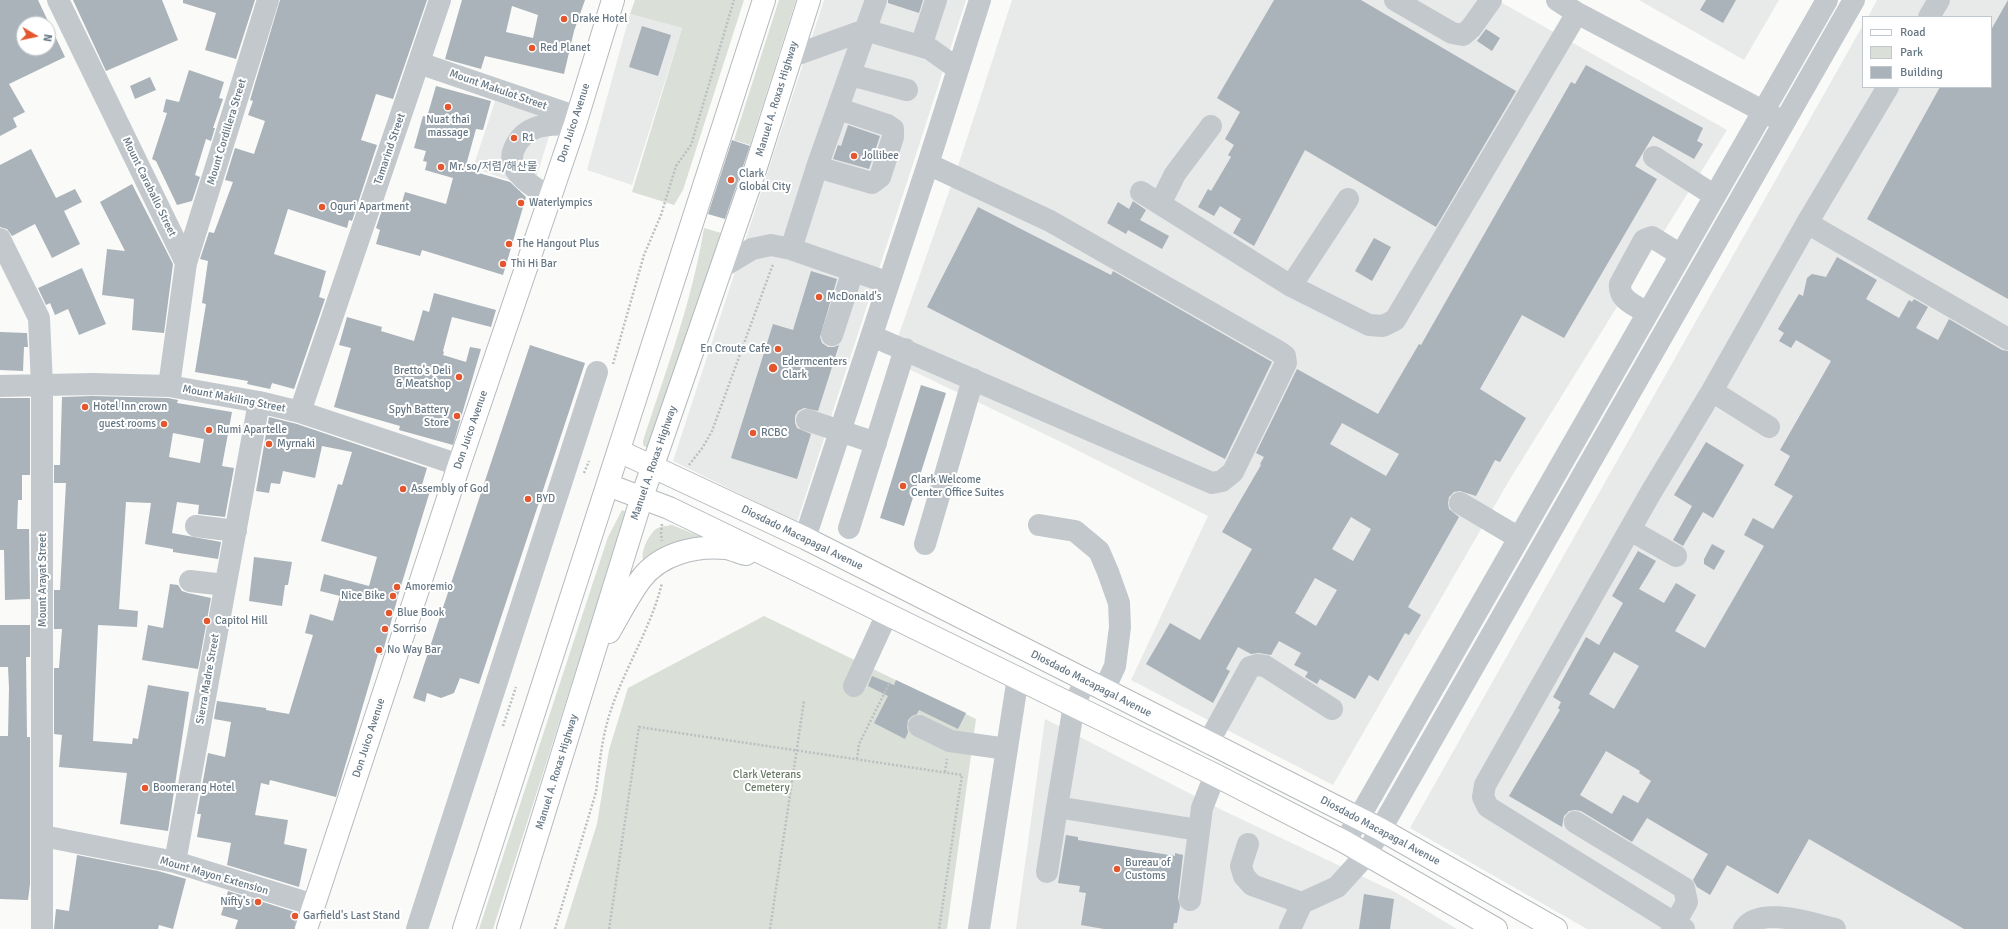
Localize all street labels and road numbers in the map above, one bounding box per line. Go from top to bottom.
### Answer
street label: Manuel A. Roxas Highway [753,40,801,158]
street label: Mount Makulot Street [447,67,549,113]
street label: Mount Cordillera Street [205,77,249,187]
street label: Don Juico Avenue [555,82,593,164]
street label: Tamarind Street [372,112,408,186]
street label: Mount Caraballo Street [119,135,179,239]
street label: Mount Makiling Street [181,383,287,415]
street label: Don Juico Avenue [451,389,491,471]
street label: Manuel A. Roxas Highway [628,404,680,522]
street label: Diosdado Macapagal Avenue [739,503,865,573]
street label: Mount Arayat Street [36,533,50,627]
street label: Sierra Madre Street [194,633,222,725]
street label: Diosdado Macapagal Avenue [1028,648,1154,720]
street label: Don Juico Avenue [350,697,388,779]
street label: Manuel A. Roxas Highway [533,713,581,831]
street label: Diosdado Macapagal Avenue [1318,794,1442,868]
street label: Mount Mayon Extension [158,854,270,898]

